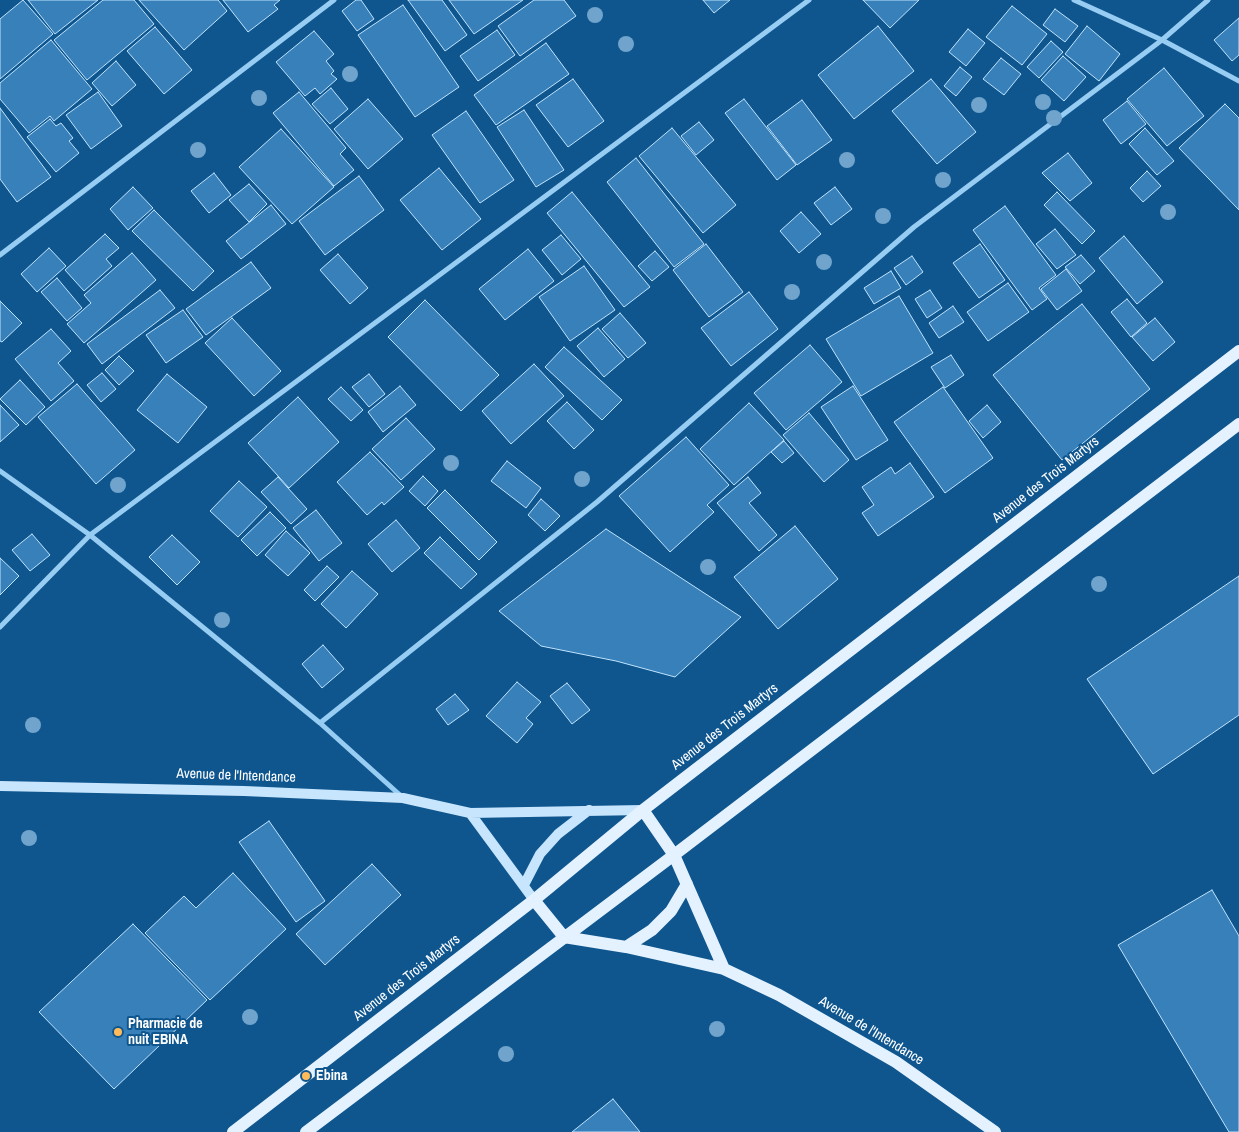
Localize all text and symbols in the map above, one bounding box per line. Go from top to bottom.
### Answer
street label: Avenue des Trois Martyrs [989,433,1103,527]
street label: Avenue des Trois Martyrs [668,680,782,774]
street label: Avenue de l'Intendance [176,766,296,786]
street label: Avenue des Trois Martyrs [350,931,464,1025]
street label: Avenue de l'Intendance [815,993,927,1069]
place label: Pharmacie de nuit EBINA [128,1016,203,1048]
marker: Pharmacie de nuit EBINA [112,1026,124,1038]
place label: Ebina [316,1068,347,1084]
marker: Ebina [300,1070,312,1082]

